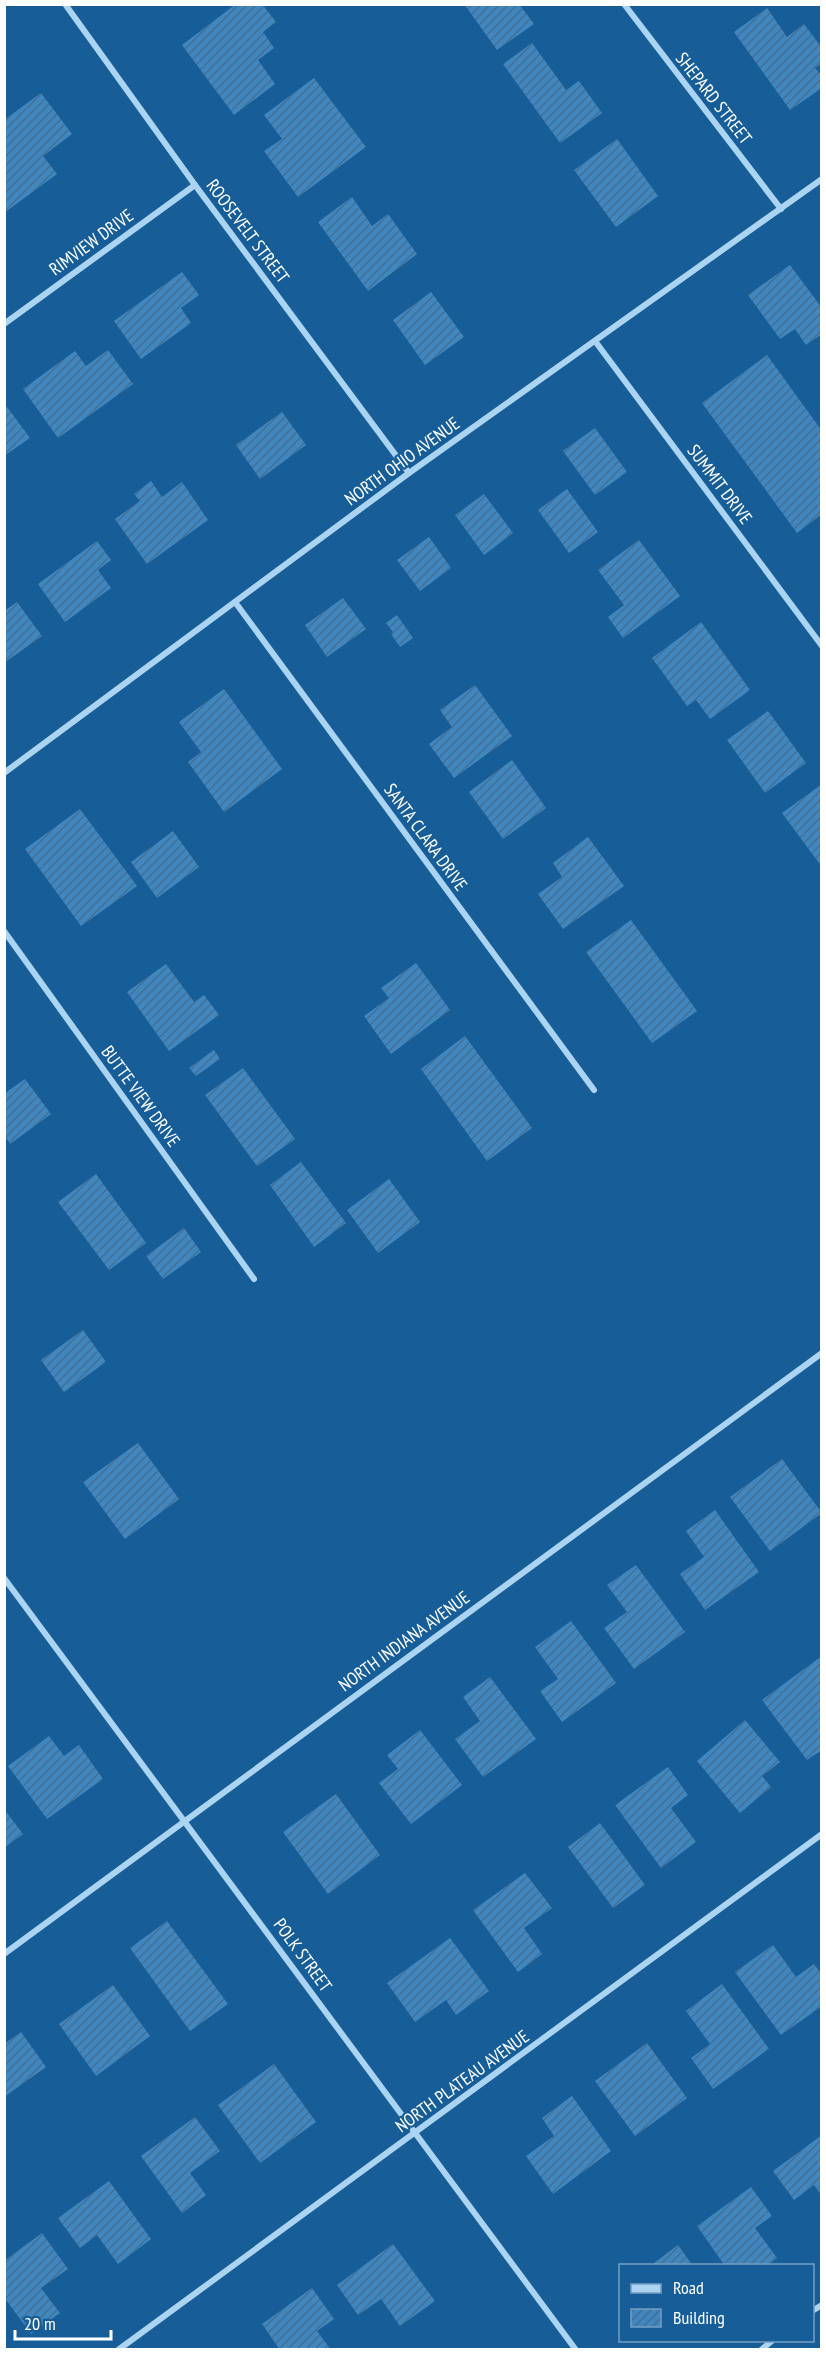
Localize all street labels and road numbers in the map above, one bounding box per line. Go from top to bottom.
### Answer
street label: SHEPARD STREET [671,47,757,149]
street label: ROOSEVELT STREET [201,174,295,288]
street label: RIMVIEW DRIVE [44,204,138,280]
street label: NORTH OHIO AVENUE [340,412,464,510]
street label: SUMMIT DRIVE [683,440,757,528]
street label: SANTA CLARA DRIVE [379,779,473,895]
street label: BUTTE VIEW DRIVE [97,1041,185,1151]
street label: NORTH INDIANA AVENUE [334,1586,474,1696]
street label: POLK STREET [269,1914,337,1996]
street label: NORTH PLATEAU AVENUE [391,2025,533,2137]

